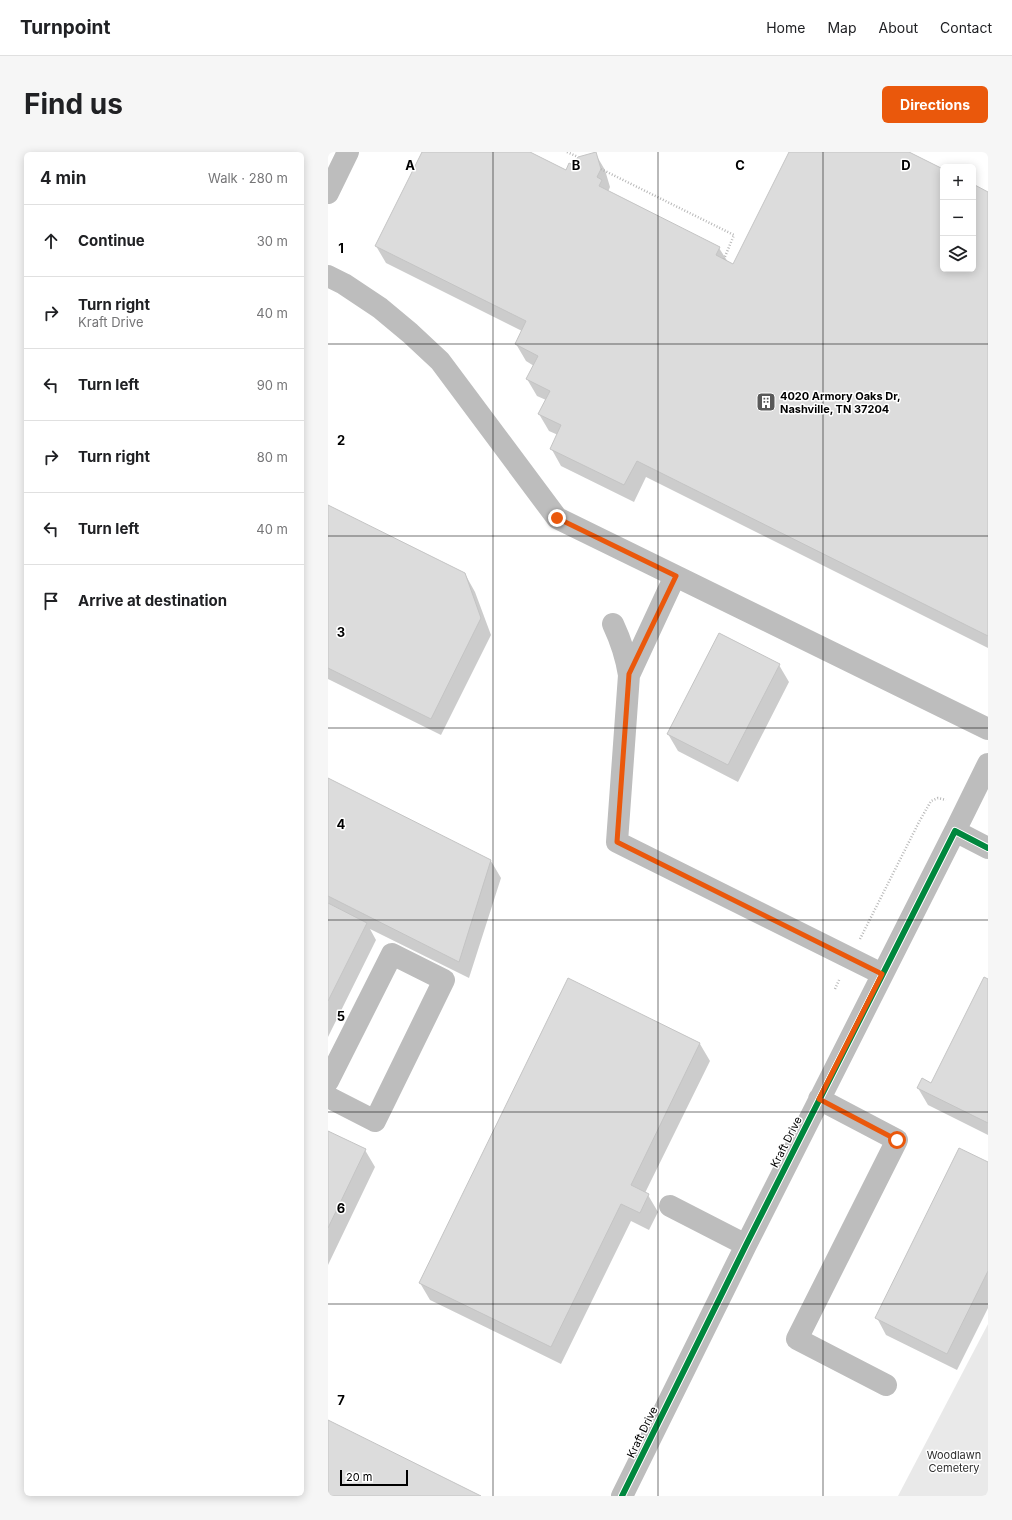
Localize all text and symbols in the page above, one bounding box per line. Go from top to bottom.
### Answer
text: Turnpoint [20,16,110,39]
text: Home [766,19,805,36]
text: Map [827,19,857,36]
text: About [879,19,918,36]
text: Contact [940,19,992,36]
button: Directions [882,86,988,123]
text: Find us [24,87,123,121]
text: A [405,157,415,173]
text: B [572,157,581,173]
text: C [735,157,745,173]
text: D [901,157,911,173]
map controls [940,164,976,272]
button: + [940,164,976,200]
text: 4 min [40,168,86,188]
text: Walk · 280 m [208,170,288,186]
button: − [940,200,976,236]
icon: ahead [40,230,62,252]
text: Continue [78,231,145,250]
text: 30 m [257,233,288,249]
button: layers [940,236,976,272]
text: 1 [338,240,344,256]
text: Turn right [78,295,150,314]
icon: right [40,302,62,324]
text: 40 m [256,305,288,321]
text: Kraft Drive [78,314,143,330]
icon: left [40,374,62,396]
text: Turn left [78,375,139,394]
text: 90 m [257,377,288,393]
place label: 4020 Armory Oaks Dr, Nashville, TN 37204 [780,389,901,416]
building icon: 4020 Armory Oaks Dr, Nashville, TN 37204 [755,391,777,413]
text: 2 [337,432,345,448]
icon: right [40,446,62,468]
text: Turn right [78,447,150,466]
text: 80 m [257,449,288,465]
route end [548,509,566,527]
icon: left [40,518,62,540]
text: Turn left [78,519,139,538]
text: 40 m [256,521,288,537]
icon: arrive [40,590,62,612]
text: Arrive at destination [78,591,227,610]
text: 3 [337,624,345,640]
text: 4 [337,816,346,832]
text: 5 [337,1008,345,1024]
street label: Kraft Drive [767,1114,805,1170]
route start [888,1131,906,1149]
text: 6 [337,1200,345,1216]
text: 7 [337,1392,345,1408]
street label: Kraft Drive [624,1404,660,1460]
park label: Woodlawn Cemetery [927,1448,981,1475]
scale bar [340,1468,408,1487]
text: 20 m [346,1470,372,1484]

